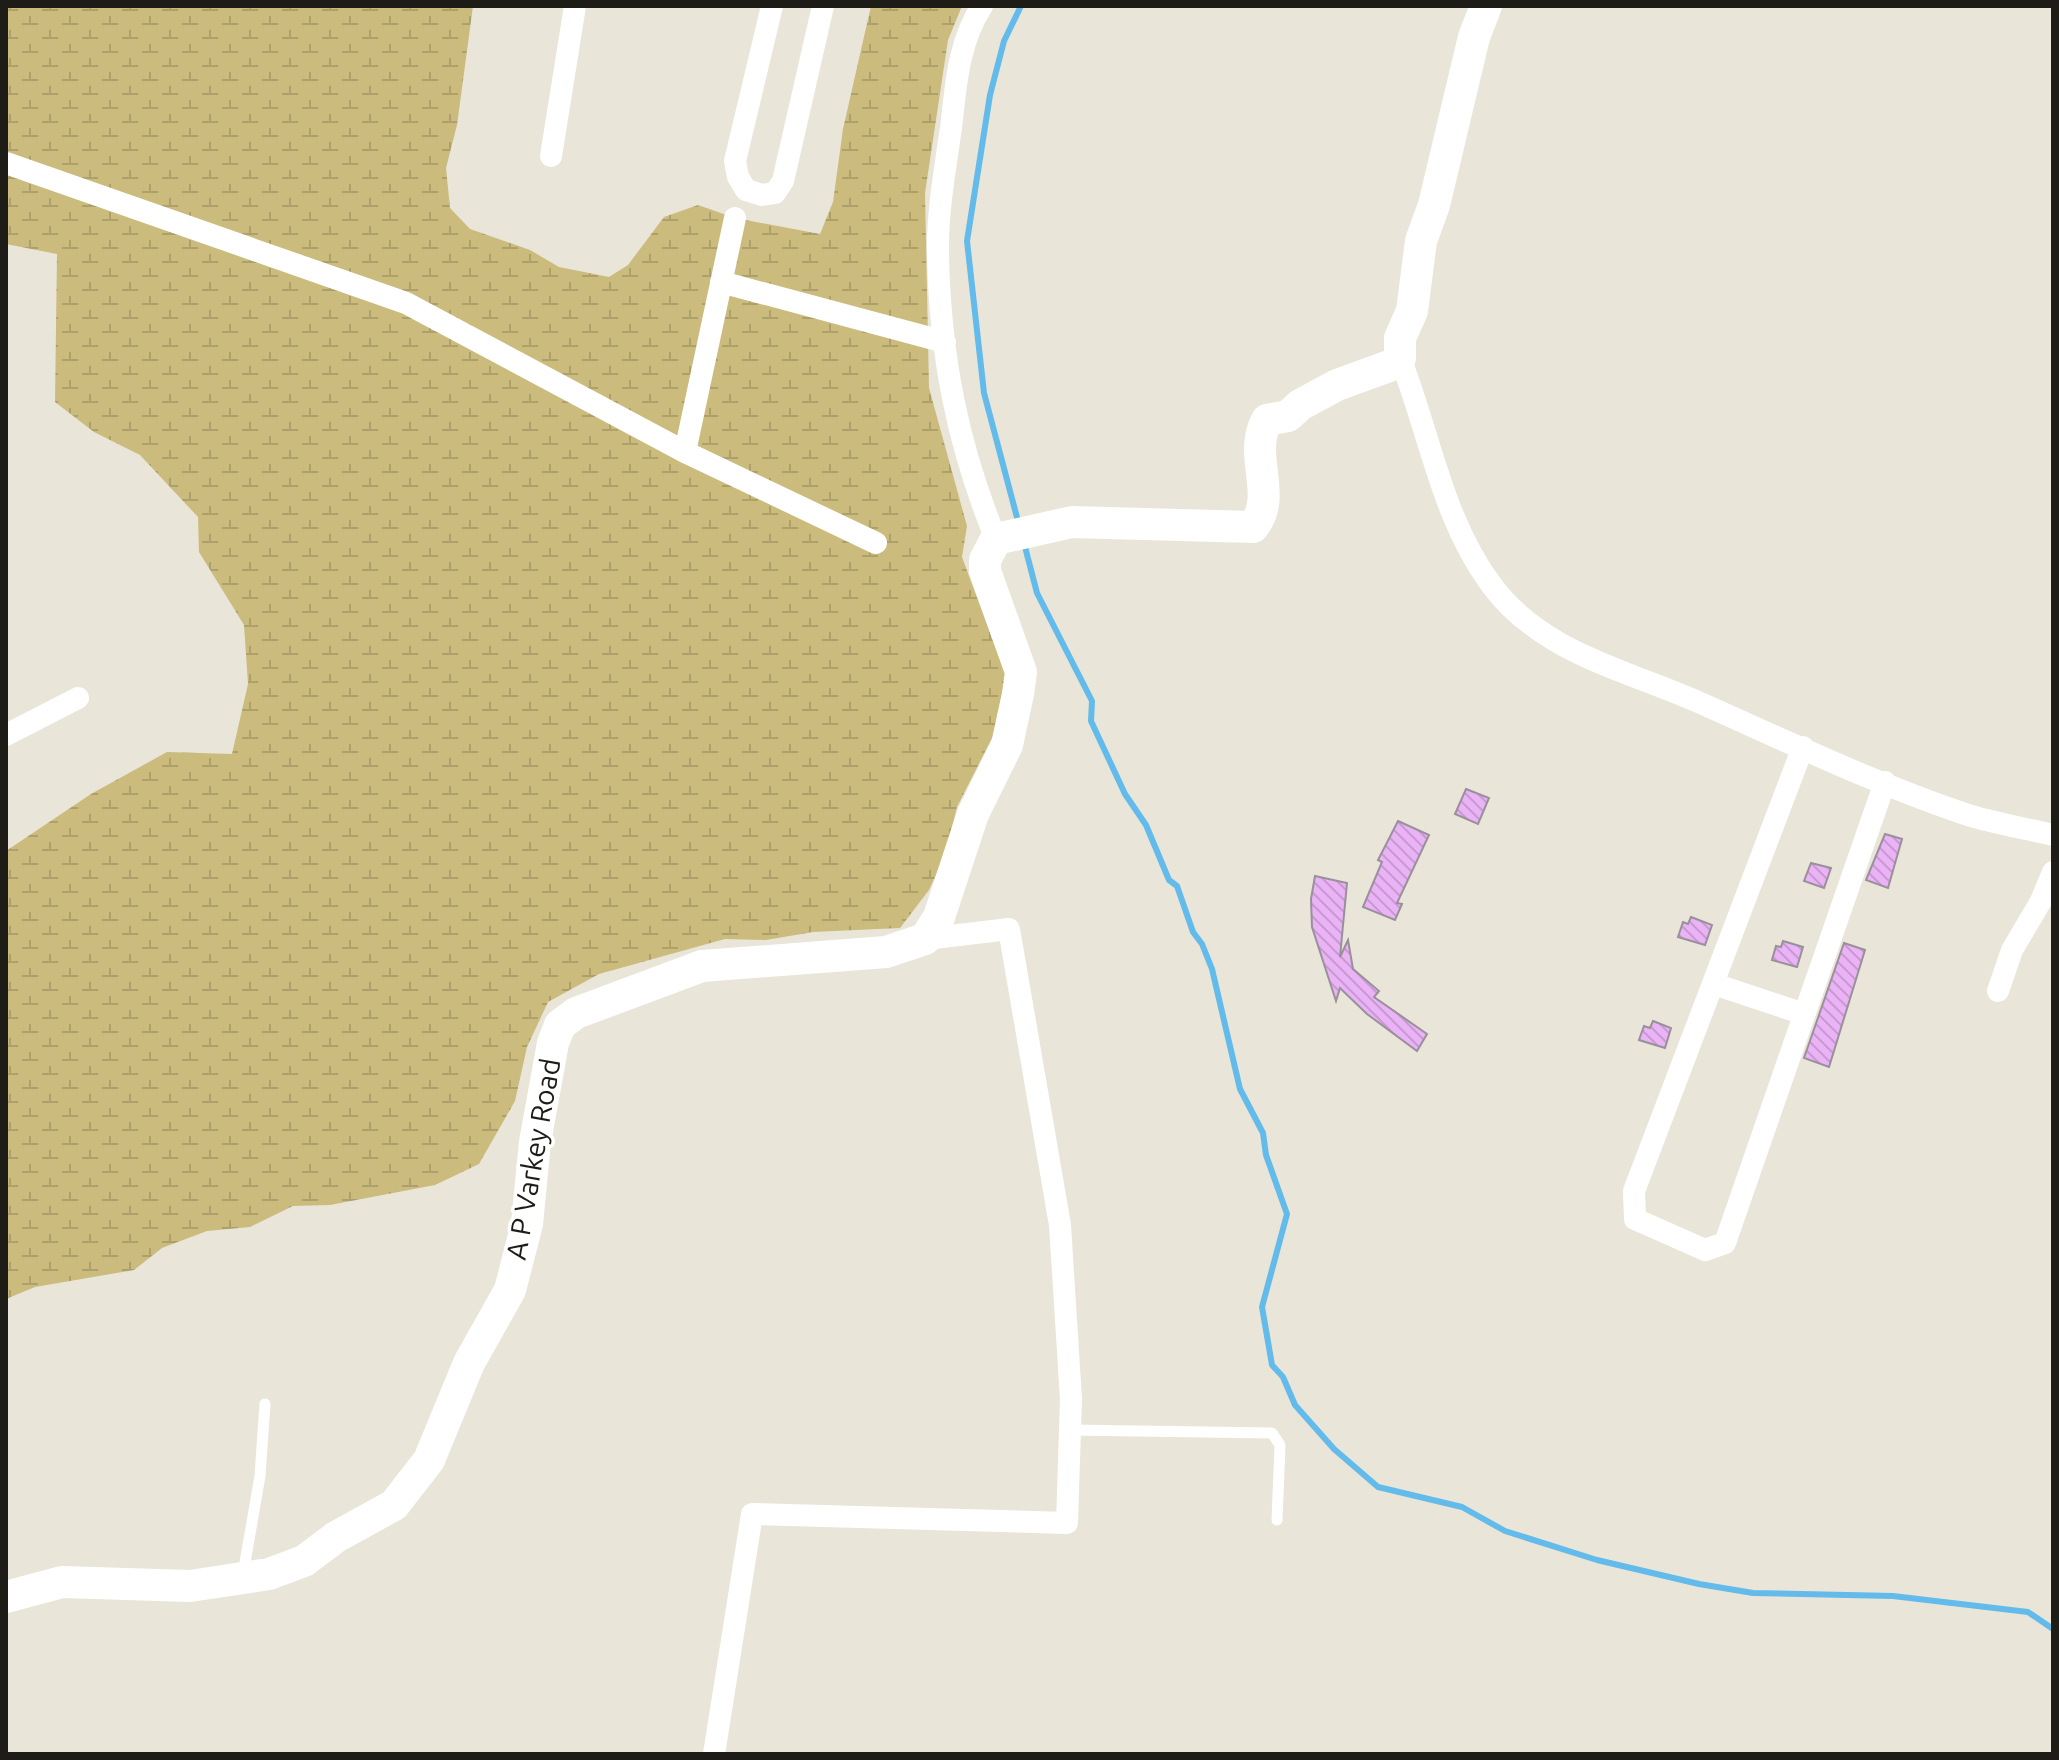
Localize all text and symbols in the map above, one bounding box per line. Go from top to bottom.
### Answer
street label: A P Varkey Road [500,1056,565,1262]

